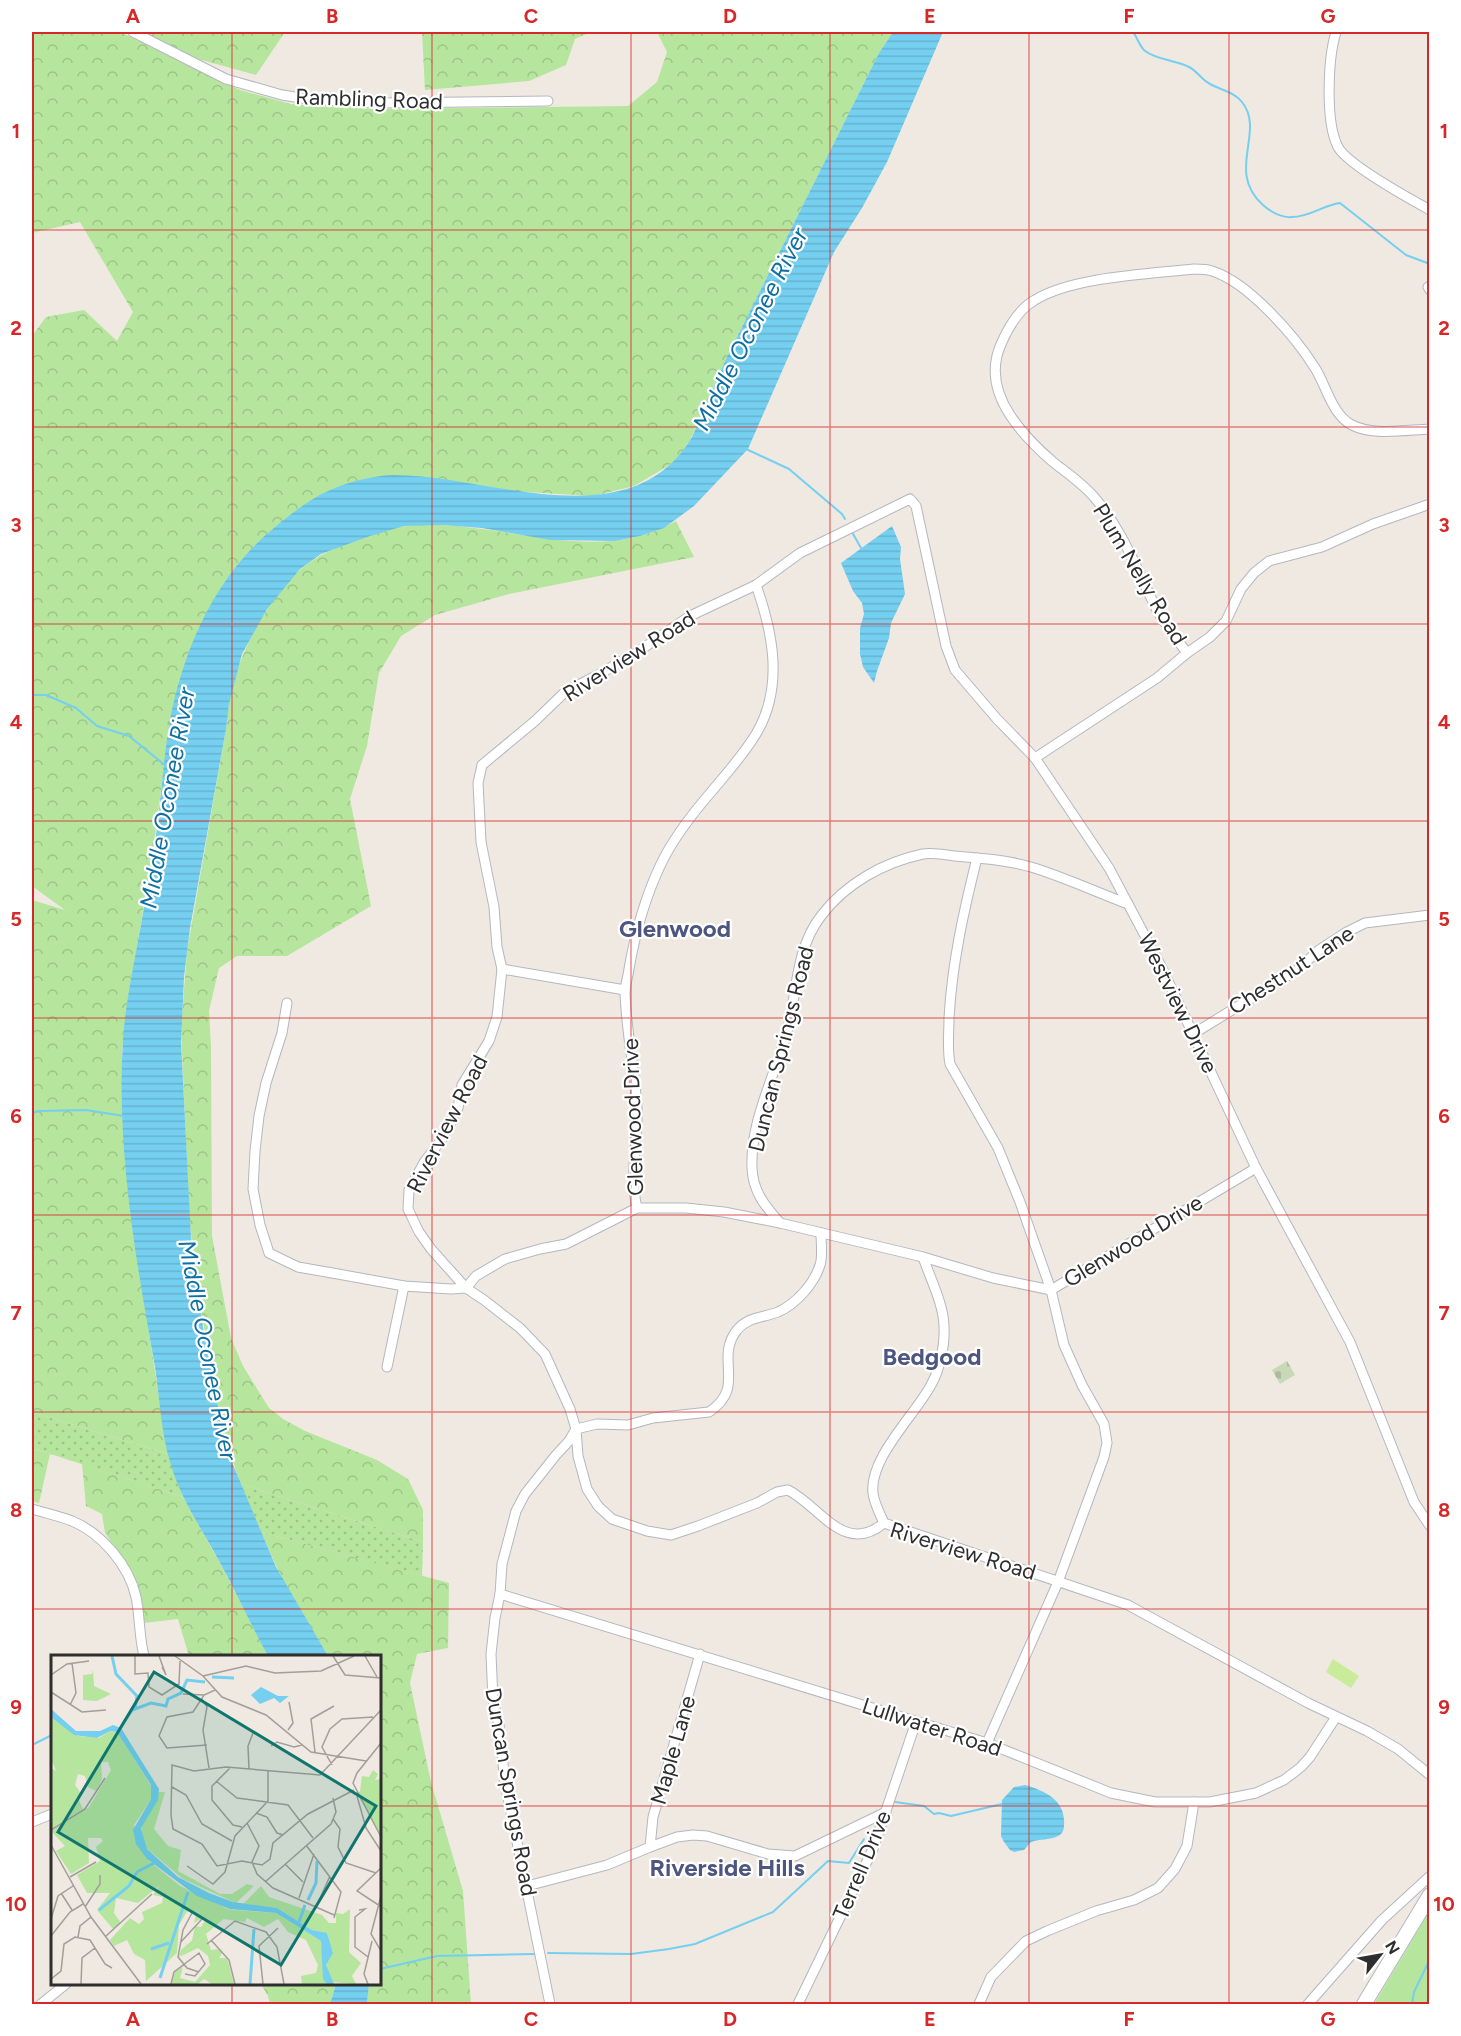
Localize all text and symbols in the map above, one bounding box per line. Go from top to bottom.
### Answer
text: A [126,4,141,28]
text: B [326,4,338,28]
text: C [524,4,538,28]
text: D [723,4,737,28]
text: E [924,4,936,28]
text: F [1123,4,1135,28]
text: G [1321,4,1336,28]
street label: Rambling Road [295,83,443,115]
text: 1 [12,119,20,143]
text: 1 [1440,119,1448,143]
water label: Middle Oconee River [686,222,814,435]
text: 2 [10,316,22,340]
text: 2 [1438,316,1450,340]
street label: Plum Nelly Road [1087,498,1193,650]
text: 3 [10,513,22,537]
text: 3 [1438,513,1450,537]
street label: Riverview Road [558,605,700,707]
water label: Middle Oconee River [133,684,201,911]
text: 4 [10,710,23,734]
text: 4 [1438,710,1451,734]
text: 5 [10,907,22,931]
text: 5 [1438,907,1450,931]
district label: Glenwood [619,914,731,943]
street label: Chestnut Lane [1223,919,1359,1021]
street label: Westview Drive [1132,928,1224,1078]
street label: Duncan Springs Road [742,943,820,1155]
street label: Glenwood Drive [617,1038,649,1196]
street label: Riverview Road [401,1051,493,1197]
text: 6 [10,1104,22,1128]
text: 6 [1438,1104,1450,1128]
street label: Glenwood Drive [1059,1189,1207,1293]
water label: Middle Oconee River [172,1237,244,1463]
text: 7 [10,1301,22,1325]
text: 7 [1438,1301,1450,1325]
district label: Bedgood [883,1342,981,1371]
text: 8 [10,1498,22,1522]
text: 8 [1438,1498,1450,1522]
street label: Riverview Road [887,1516,1039,1586]
inset map [51,1655,381,1985]
street label: Duncan Springs Road [479,1686,543,1898]
street label: Maple Lane [645,1692,701,1808]
street label: Lullwater Road [859,1692,1005,1762]
text: 9 [10,1695,22,1719]
text: 9 [1438,1695,1450,1719]
street label: Terrell Drive [827,1806,897,1924]
district label: Riverside Hills [649,1853,805,1882]
text: 10 [5,1892,27,1916]
text: 10 [1433,1892,1455,1916]
north arrow [1350,1925,1410,1985]
text: N [1381,1937,1404,1958]
text: A [126,2007,141,2031]
text: B [326,2007,338,2031]
text: C [524,2007,538,2031]
text: D [723,2007,737,2031]
text: E [924,2007,936,2031]
text: F [1123,2007,1135,2031]
text: G [1321,2007,1336,2031]

